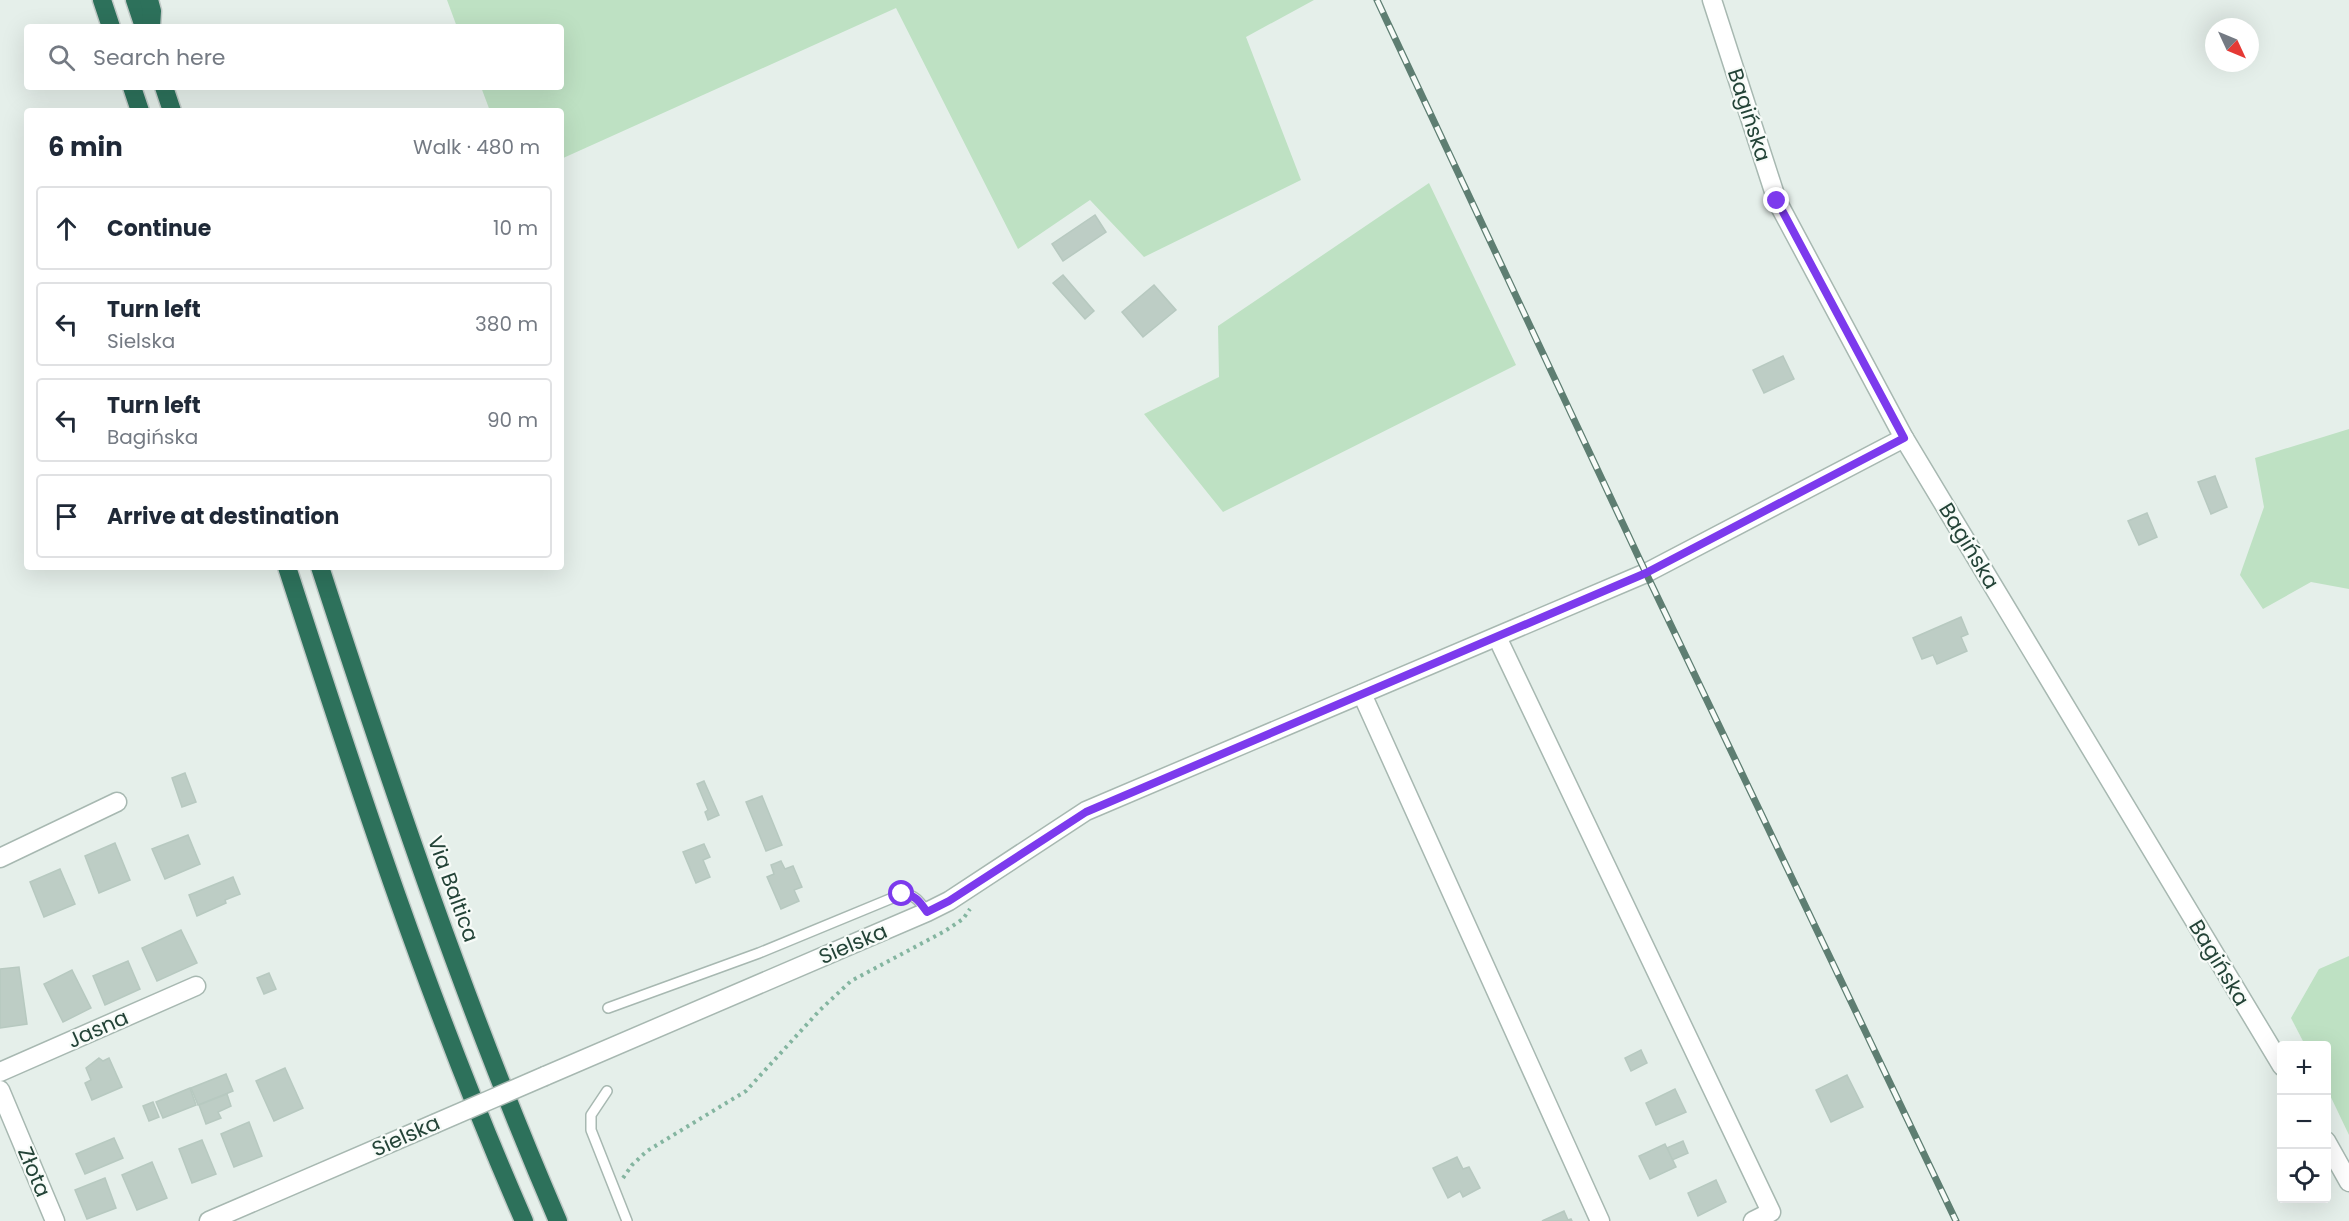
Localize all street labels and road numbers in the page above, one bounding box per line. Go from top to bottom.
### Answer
street label: Bagińska [1721,65,1778,165]
street label: Bagińska [1932,497,2007,594]
street label: Via Baltica [421,832,486,946]
street label: Bagińska [2182,914,2257,1011]
street label: Sielska [814,916,891,971]
street label: Jasna [63,1002,133,1055]
street label: Sielska [367,1108,444,1163]
street label: Złota [11,1142,58,1201]

